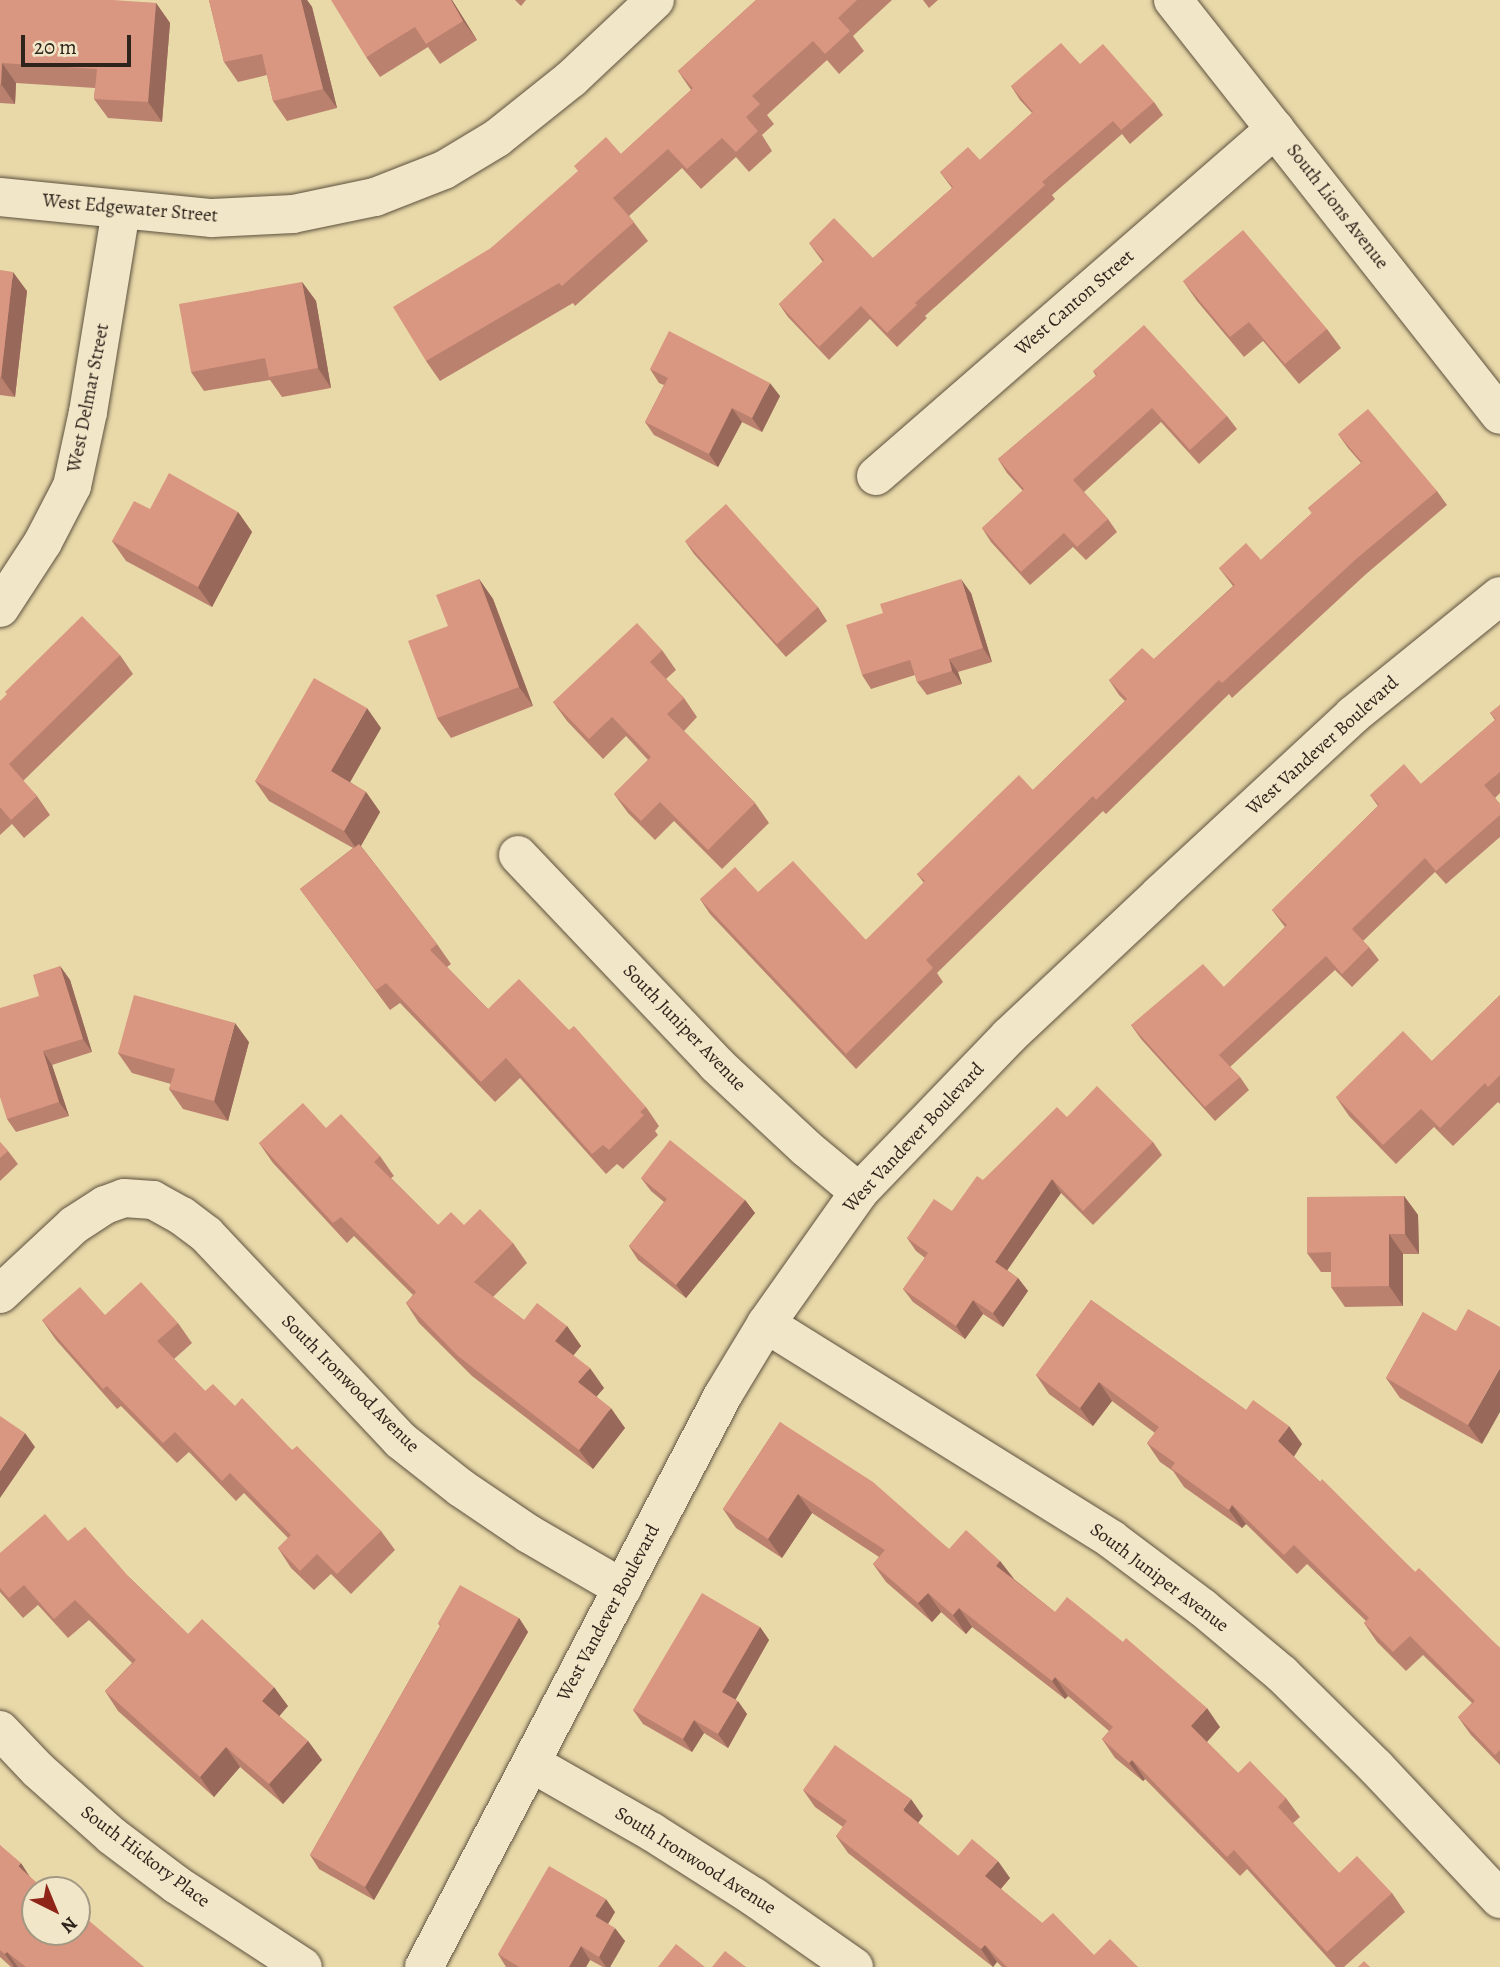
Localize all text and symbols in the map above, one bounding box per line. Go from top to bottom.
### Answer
scale bar [24,21,135,65]
text: 20 m [34,33,77,61]
street label: South Lions Avenue [1281,140,1393,274]
street label: West Edgewater Street [41,190,219,228]
street label: West Canton Street [1011,245,1139,361]
street label: West Delmar Street [63,322,115,474]
street label: West Vandever Boulevard [1242,672,1404,820]
street label: South Juniper Avenue [618,960,750,1096]
street label: West Vandever Boulevard [839,1058,989,1218]
street label: South Ironwood Avenue [276,1310,424,1458]
street label: South Juniper Avenue [1085,1519,1233,1637]
street label: West Vandever Boulevard [553,1521,665,1705]
street label: South Hickory Place [76,1801,214,1913]
street label: South Ironwood Avenue [610,1802,780,1920]
north arrow [21,1876,91,1946]
text: N [55,1911,83,1939]

